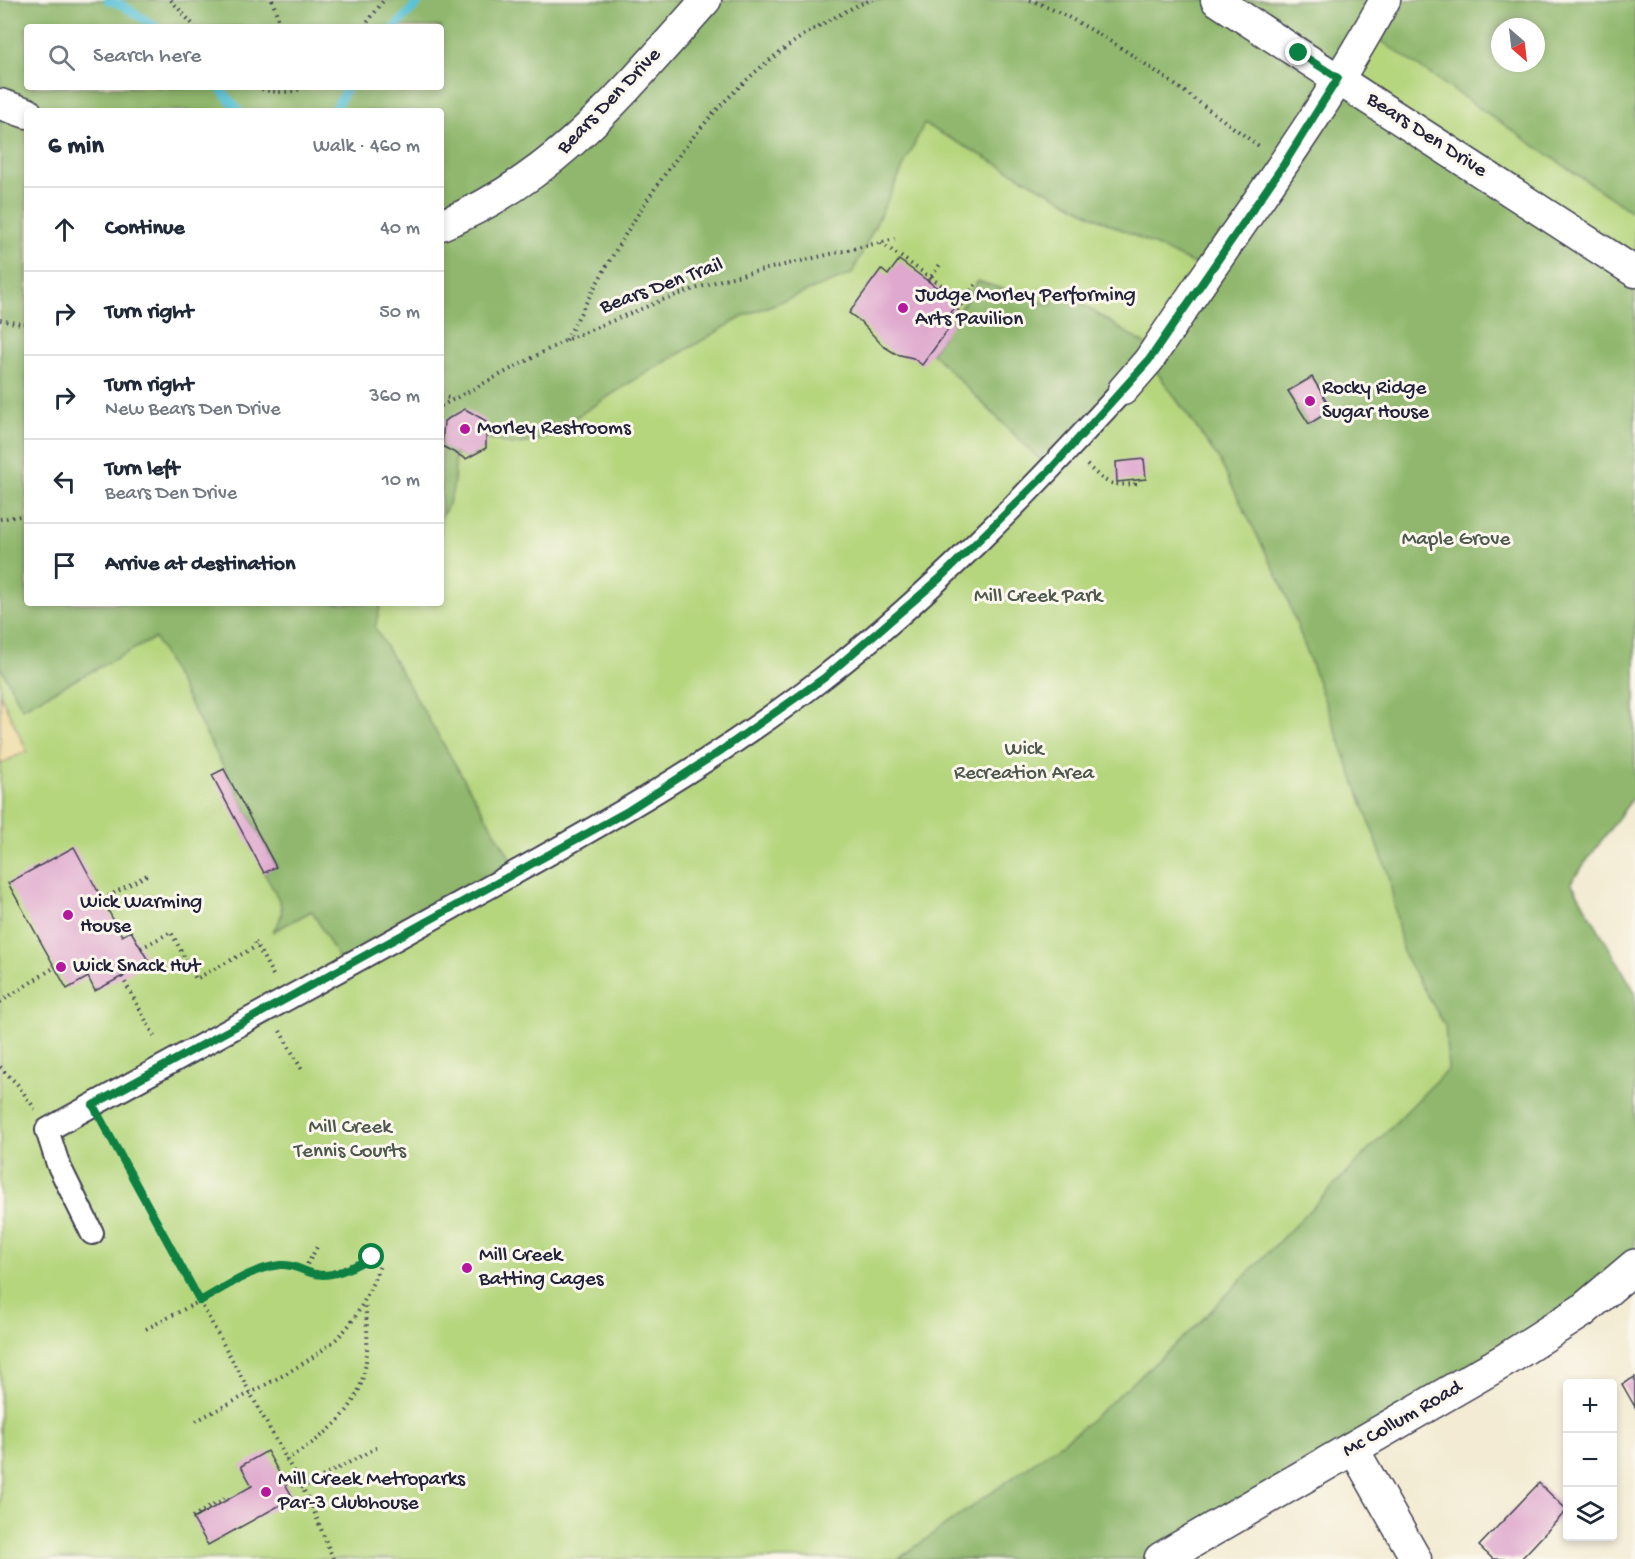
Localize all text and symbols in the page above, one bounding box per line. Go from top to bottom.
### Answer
north arrow [1491,18,1545,72]
search box [24,24,444,90]
route end [1285,39,1311,65]
icon: search [45,41,78,74]
street label: Bears Den Drive [552,43,668,161]
text: Search here [93,44,201,70]
street label: Bears Den Drive [1360,87,1492,185]
text: 6 min [48,132,104,163]
text: Walk · 460 m [313,136,420,159]
icon: ahead [48,213,81,246]
text: Continue [105,216,185,242]
text: 40 m [380,218,420,241]
street label: Bears Den Trail [596,253,727,321]
place label: Judge Morley Performing Arts Pavilion [915,284,1136,333]
icon: right [48,297,81,330]
text: Turn right [105,300,193,326]
marker: Judge Morley Performing Arts Pavilion [896,301,910,315]
text: 50 m [379,302,420,325]
text: Turn right [105,373,193,399]
place label: Rocky Ridge Sugar House [1322,377,1430,426]
icon: right [48,381,81,414]
text: 360 m [369,386,420,409]
marker: Rocky Ridge Sugar House [1303,394,1317,408]
text: New Bears Den Drive [105,399,281,422]
place label: Morley Restrooms [477,417,632,442]
marker: Morley Restrooms [458,422,472,436]
text: Turn left [105,457,179,483]
icon: left [48,465,81,498]
text: 10 m [382,470,420,493]
text: Bears Den Drive [105,483,237,506]
park label: Maple Grove [1402,528,1511,553]
icon: arrive [48,549,81,582]
text: Arrive at destination [105,552,295,578]
park label: Mill Creek Park [974,585,1105,610]
park label: Wick Recreation Area [954,738,1095,787]
place label: Wick Warming House [80,891,202,940]
marker: Wick Warming House [61,908,75,922]
place label: Wick Snack Hut [73,955,203,980]
marker: Wick Snack Hut [54,960,68,974]
park label: Mill Creek Tennis Courts [293,1116,407,1165]
route start [358,1243,384,1269]
place label: Mill Creek Batting Cages [478,1244,605,1293]
marker: Mill Creek Batting Cages [460,1261,474,1275]
street label: Mc Collum Road [1339,1375,1469,1464]
map controls [1563,1379,1617,1541]
button: + [1563,1379,1617,1433]
button: − [1563,1433,1617,1487]
place label: Mill Creek Metroparks Par-3 Clubhouse [277,1468,466,1517]
marker: Mill Creek Metroparks Par-3 Clubhouse [259,1485,273,1499]
button: layers [1563,1487,1617,1541]

